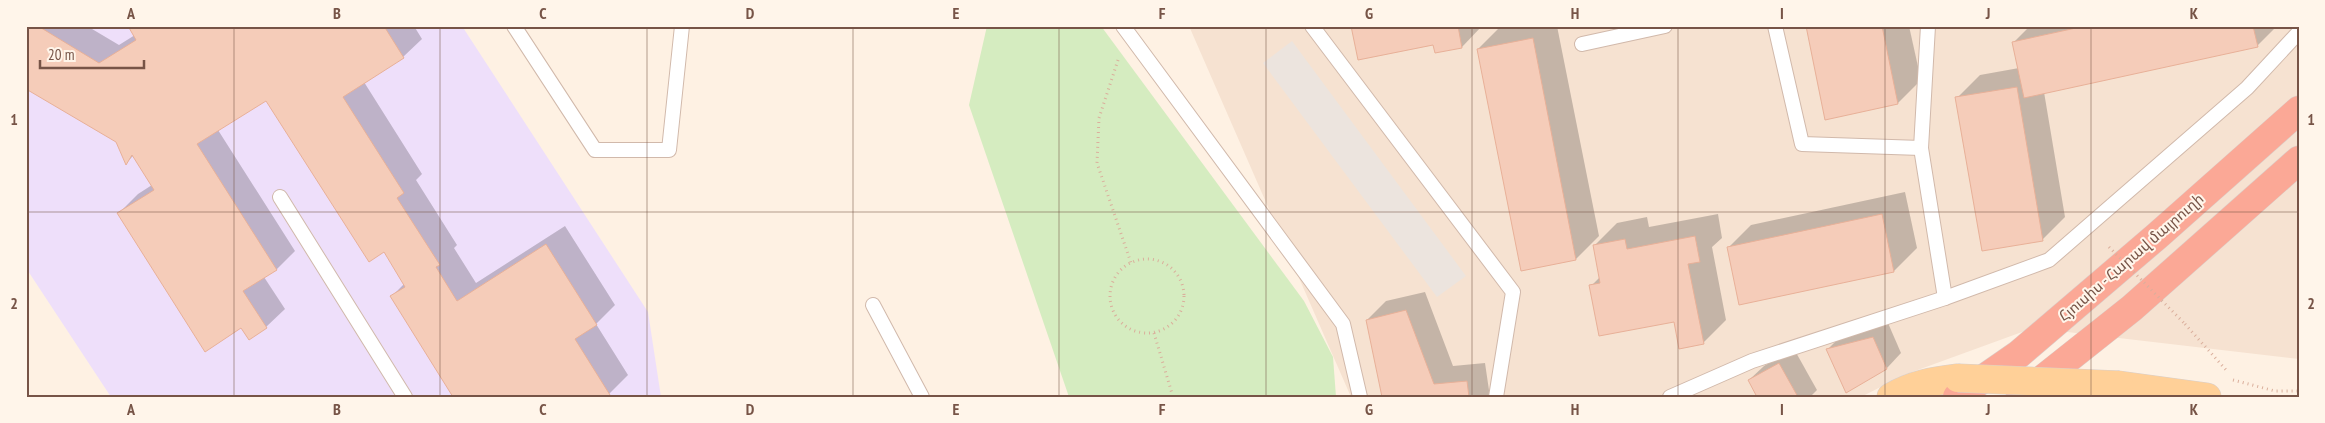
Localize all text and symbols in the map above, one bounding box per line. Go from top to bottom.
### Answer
text: A [126,3,136,23]
text: B [333,3,341,23]
text: C [539,3,547,23]
text: D [746,3,755,23]
text: E [953,3,960,23]
text: F [1159,3,1166,23]
text: G [1365,3,1373,23]
text: H [1571,3,1579,23]
text: I [1780,3,1784,23]
text: J [1985,3,1990,23]
text: K [2190,3,2199,23]
scale bar [40,38,144,70]
text: 20 m [48,45,74,64]
text: 1 [10,109,18,129]
text: 1 [2307,109,2315,129]
street label: Հյուսիս - Հարավ մայրուղի [2055,189,2207,325]
text: 2 [10,293,18,313]
text: 2 [2307,293,2315,313]
text: A [126,399,136,419]
text: B [333,399,341,419]
text: C [539,399,547,419]
text: D [746,399,755,419]
text: E [953,399,960,419]
text: F [1159,399,1166,419]
text: G [1365,399,1373,419]
text: H [1571,399,1579,419]
text: I [1780,399,1784,419]
text: J [1985,399,1990,419]
text: K [2190,399,2199,419]

